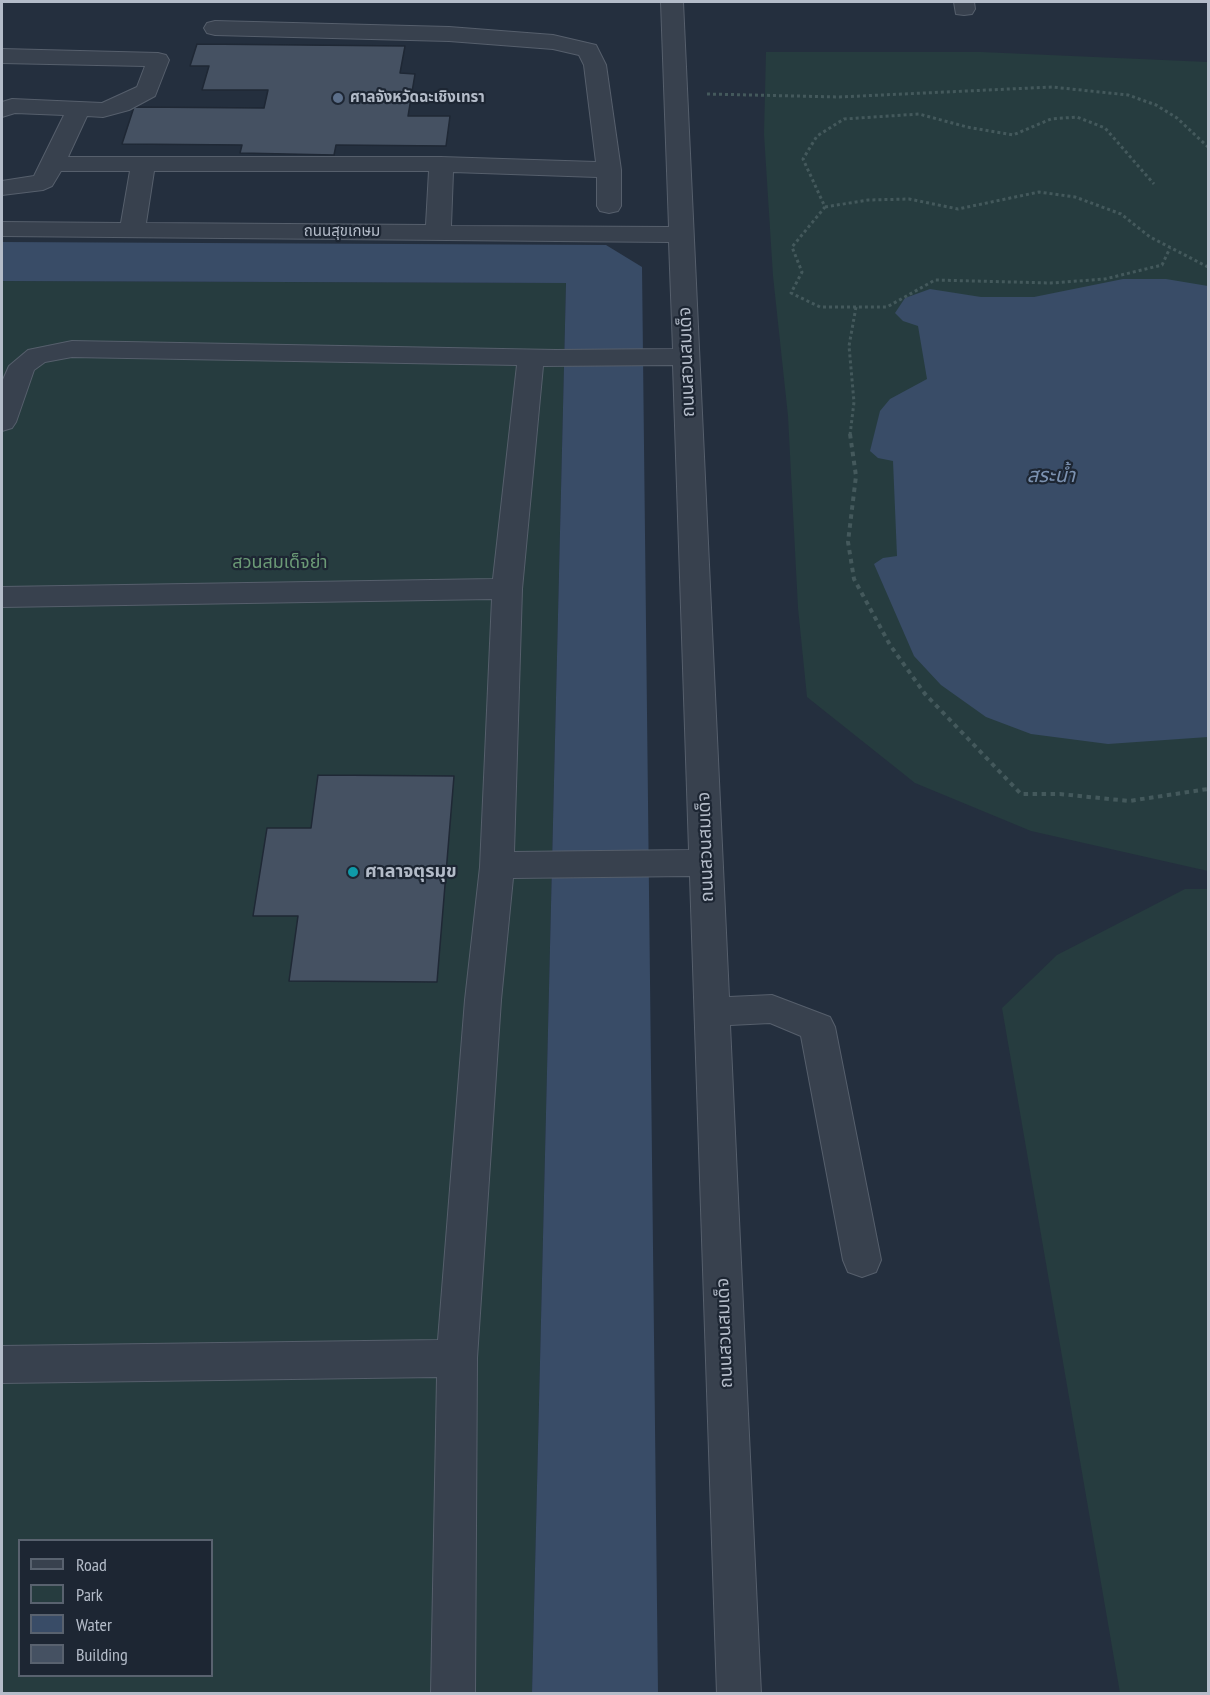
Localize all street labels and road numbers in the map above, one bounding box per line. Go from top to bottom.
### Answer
street label: ถนนสุขเกษม [304,223,380,241]
street label: ถนนสวนสมเด็จ [674,307,700,417]
street label: ถนนสวนสมเด็จ [693,792,719,902]
street label: ถนนสวนสมเด็จ [712,1278,738,1388]

